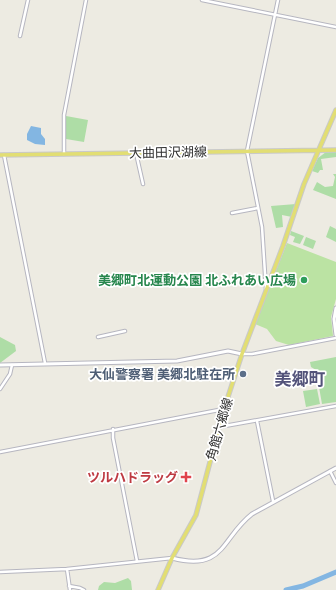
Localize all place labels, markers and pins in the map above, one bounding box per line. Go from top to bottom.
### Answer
place label: 美郷町北運動公園 北ふれあい広場 [98,272,296,289]
marker: 美郷町北運動公園 北ふれあい広場 [299,275,309,285]
place label: 大仙警察署 美郷北駐在所 [89,366,235,383]
marker: 大仙警察署 美郷北駐在所 [238,369,248,379]
place label: ツルハドラッグ [87,469,178,486]
marker: ツルハドラッグ [181,472,191,482]

